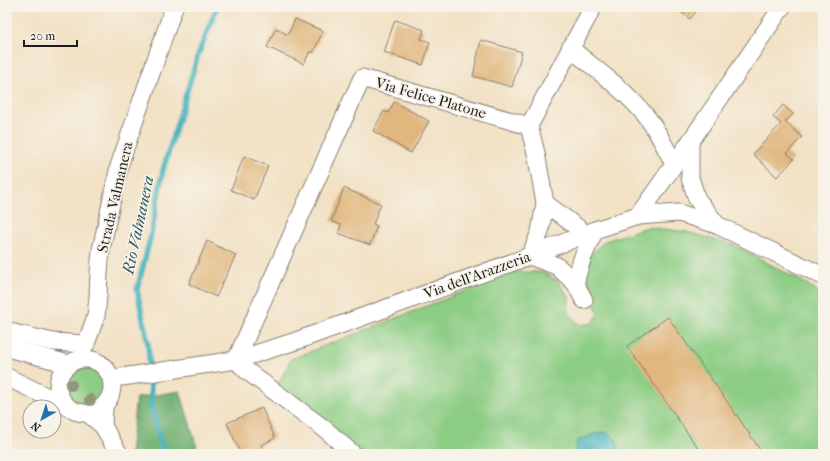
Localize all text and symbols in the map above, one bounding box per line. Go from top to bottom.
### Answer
scale bar [24,22,77,48]
text: 20 m [30,29,55,43]
street label: Via Felice Platone [373,73,489,123]
street label: Strada Valmanera [93,139,137,254]
water label: Rio Valmanera [118,174,158,277]
street label: Via dell'Arazzeria [420,247,534,303]
north arrow [22,399,62,439]
text: N [28,418,43,434]

